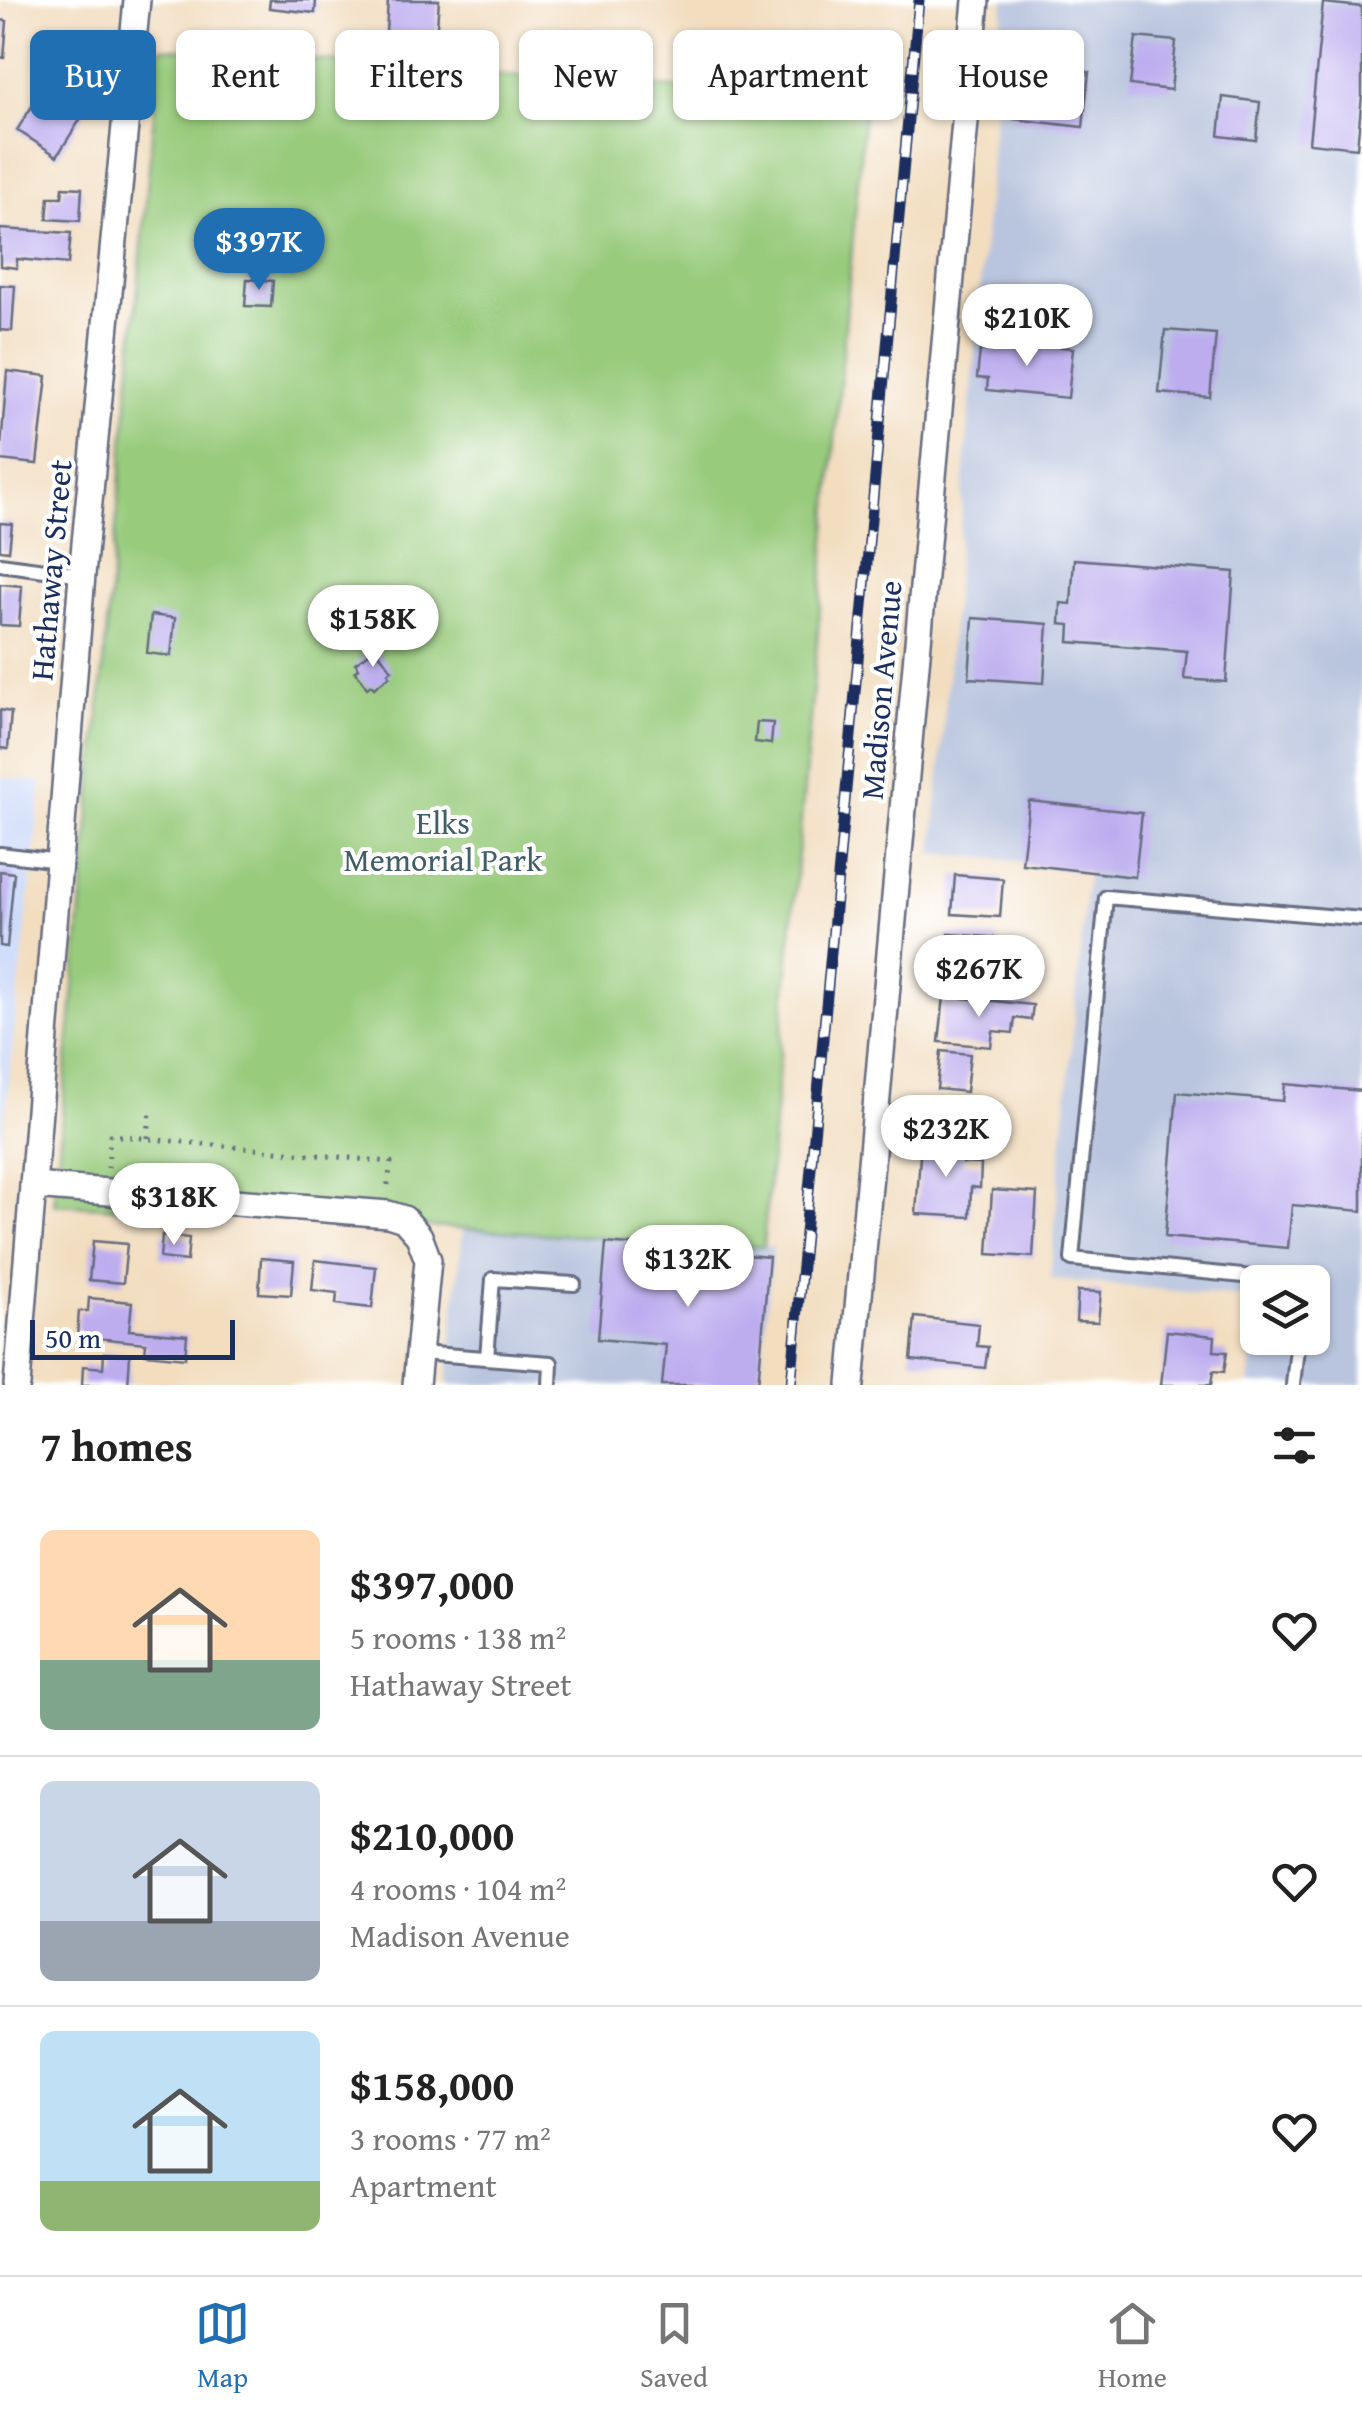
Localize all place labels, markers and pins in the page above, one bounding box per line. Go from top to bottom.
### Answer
pin: $397K [189,208,329,293]
pin: $210K [957,284,1097,369]
pin: $158K [303,585,443,670]
pin: $267K [909,935,1049,1020]
pin: $232K [876,1095,1016,1180]
pin: $318K [104,1163,244,1248]
pin: $132K [618,1225,758,1310]

